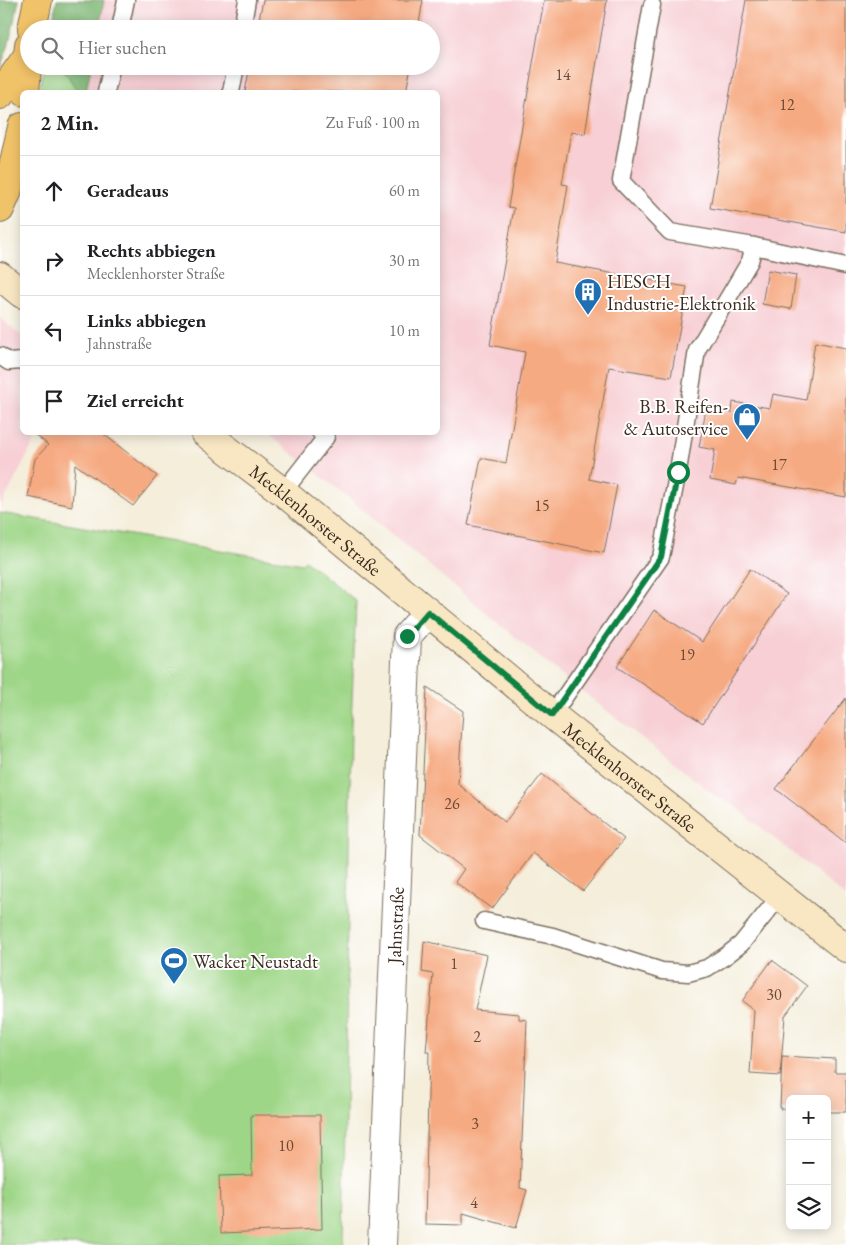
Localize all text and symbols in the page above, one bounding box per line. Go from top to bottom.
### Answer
search box [20,20,440,75]
icon: search [38,34,66,62]
text: Hier suchen [78,35,167,60]
house number: 14 [555,64,571,85]
house number: 12 [779,94,795,115]
text: 2 Min. [40,109,99,136]
text: Zu Fuß · 100 m [326,112,420,133]
icon: ahead [40,177,68,205]
text: Geradeaus [87,178,169,203]
text: 60 m [389,180,420,201]
text: Rechts abbiegen [87,238,216,263]
icon: right [40,247,68,275]
text: 30 m [389,250,420,271]
text: Mecklenhorster Straße [87,263,225,284]
place label: HESCH Industrie-Elektronik [607,269,757,316]
building icon: HESCH Industrie-Elektronik [573,277,603,316]
text: Links abbiegen [87,308,206,333]
icon: left [40,317,68,345]
text: 10 m [389,320,420,341]
text: Jahnstraße [87,333,152,354]
icon: arrive [40,387,68,415]
text: Ziel erreicht [87,388,184,413]
place label: B.B. Reifen- & Autoservice [624,394,728,441]
shop icon: B.B. Reifen- & Autoservice [732,402,762,441]
house number: 17 [771,454,787,475]
street label: Mecklenhorster Straße [244,459,387,582]
route start [667,461,690,484]
house number: 15 [534,495,550,516]
route end [396,625,419,648]
house number: 19 [679,644,695,665]
street label: Mecklenhorster Straße [558,716,701,838]
house number: 26 [444,793,460,814]
street label: Jahnstraße [381,886,410,966]
sports icon: Wacker Neustadt [159,946,189,985]
place label: Wacker Neustadt [193,949,318,974]
house number: 1 [450,953,458,974]
house number: 30 [766,984,782,1005]
house number: 2 [473,1026,481,1047]
map controls [786,1095,831,1230]
button: + [786,1095,831,1140]
house number: 3 [471,1113,479,1134]
house number: 10 [278,1135,294,1156]
button: − [786,1140,831,1185]
button: layers [786,1185,831,1230]
house number: 4 [470,1192,478,1213]

